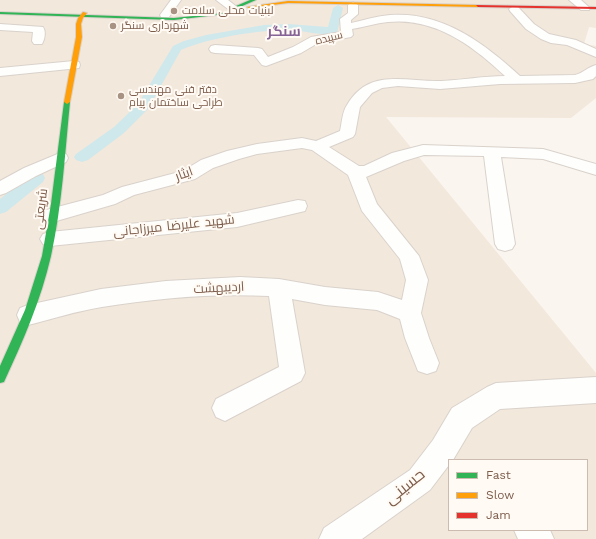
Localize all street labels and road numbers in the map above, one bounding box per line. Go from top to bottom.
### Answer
street label: سپیده [314,28,344,48]
street label: ایثار [173,164,195,184]
street label: شریعتی [31,187,51,231]
street label: شهید علیرضا میرزاجانی [113,212,235,240]
street label: اردیبهشت [193,279,245,297]
street label: حسینی [381,465,429,509]

